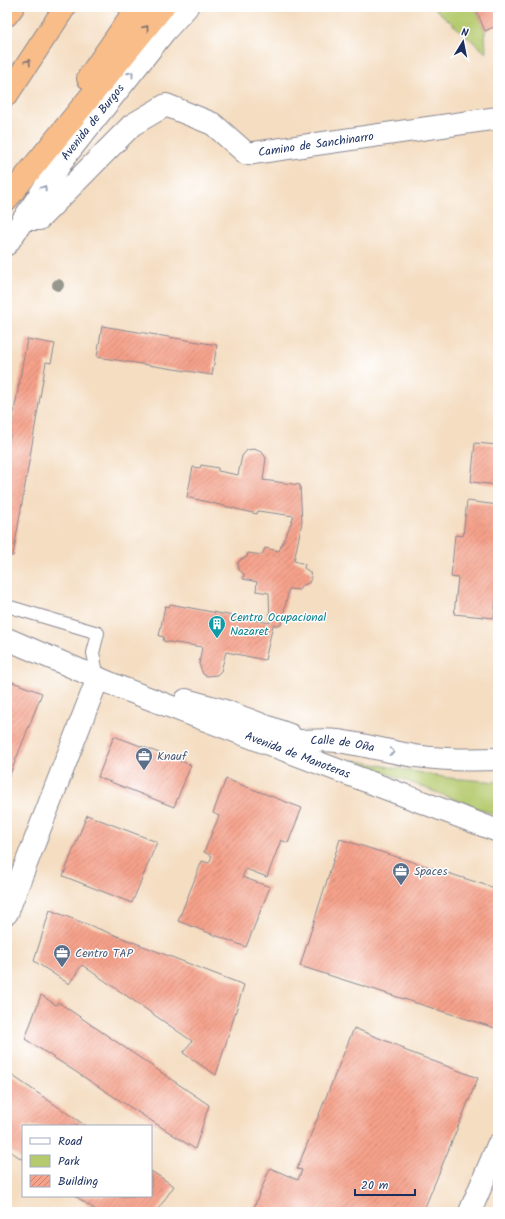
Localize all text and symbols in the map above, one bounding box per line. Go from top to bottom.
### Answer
north arrow [443,22,483,62]
text: N [460,24,470,43]
one-way arrow [142,25,149,32]
one-way arrow [24,59,31,66]
one-way arrow [126,71,133,78]
street label: Avenida de Burgos [56,80,129,164]
street label: Camino de Sanchinarro [257,127,375,162]
one-way arrow [39,186,46,193]
place label: Centro Ocupacional Nazaret [230,608,326,641]
building icon: Centro Ocupacional Nazaret [207,614,227,639]
street label: Avenida de Manoteras [242,727,353,784]
street label: Calle de Oña [310,731,377,758]
office icon: Knauf [134,746,154,771]
place label: Knauf [157,747,188,766]
one-way arrow [389,747,395,755]
office icon: Spaces [391,861,411,886]
place label: Spaces [414,862,448,881]
office icon: Centro TAP [52,943,72,968]
place label: Centro TAP [75,944,134,963]
legend [22,1125,152,1197]
text: Road [58,1132,83,1151]
text: Park [58,1152,80,1171]
scale bar [355,1171,415,1197]
text: Building [58,1172,98,1191]
text: 20 m [361,1176,389,1195]

